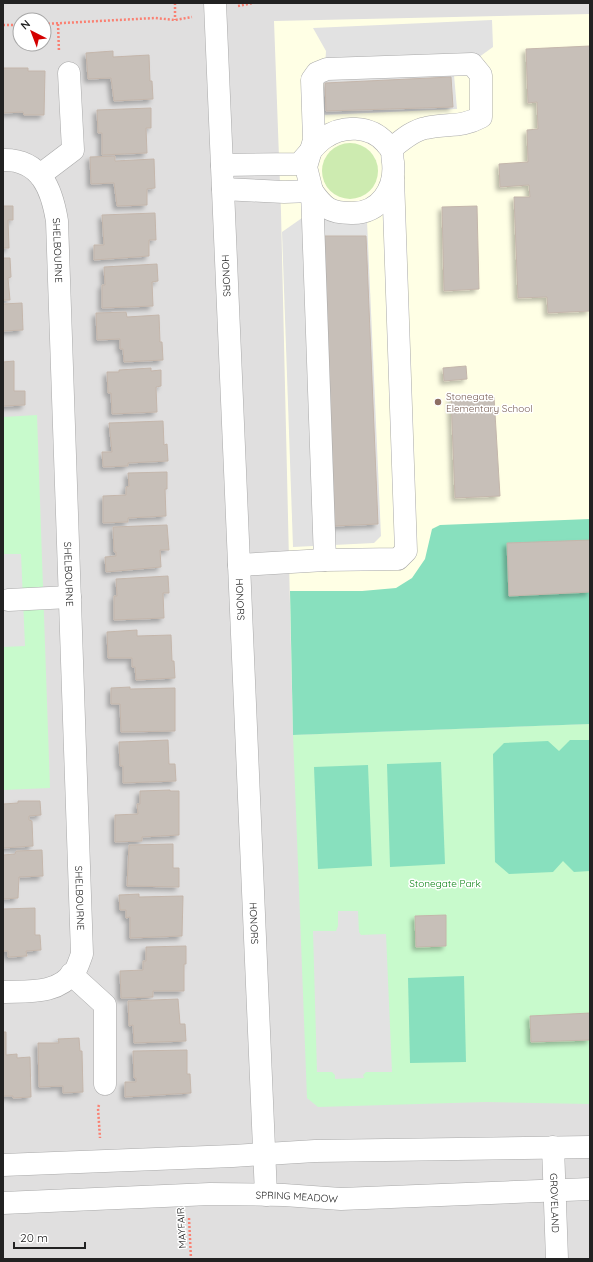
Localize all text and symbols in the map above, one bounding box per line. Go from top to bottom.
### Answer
north arrow [12,12,52,52]
text: N [18,17,33,32]
street label: SHELBOURNE [50,217,65,283]
street label: HONORS [219,254,234,297]
place label: Stonegate Elementary School [446,390,533,415]
marker: Stonegate Elementary School [433,397,443,407]
street label: SHELBOURNE [61,542,76,607]
street label: HONORS [233,578,247,621]
street label: SHELBOURNE [72,865,87,931]
park label: Stonegate Park [409,877,481,890]
street label: HONORS [246,902,261,945]
street label: GROVELAND [547,1173,562,1233]
street label: SPRING MEADOW [255,1189,339,1206]
street label: MAYFAIR [174,1207,189,1249]
scale bar [14,1224,85,1250]
text: 20 m [20,1230,48,1245]

